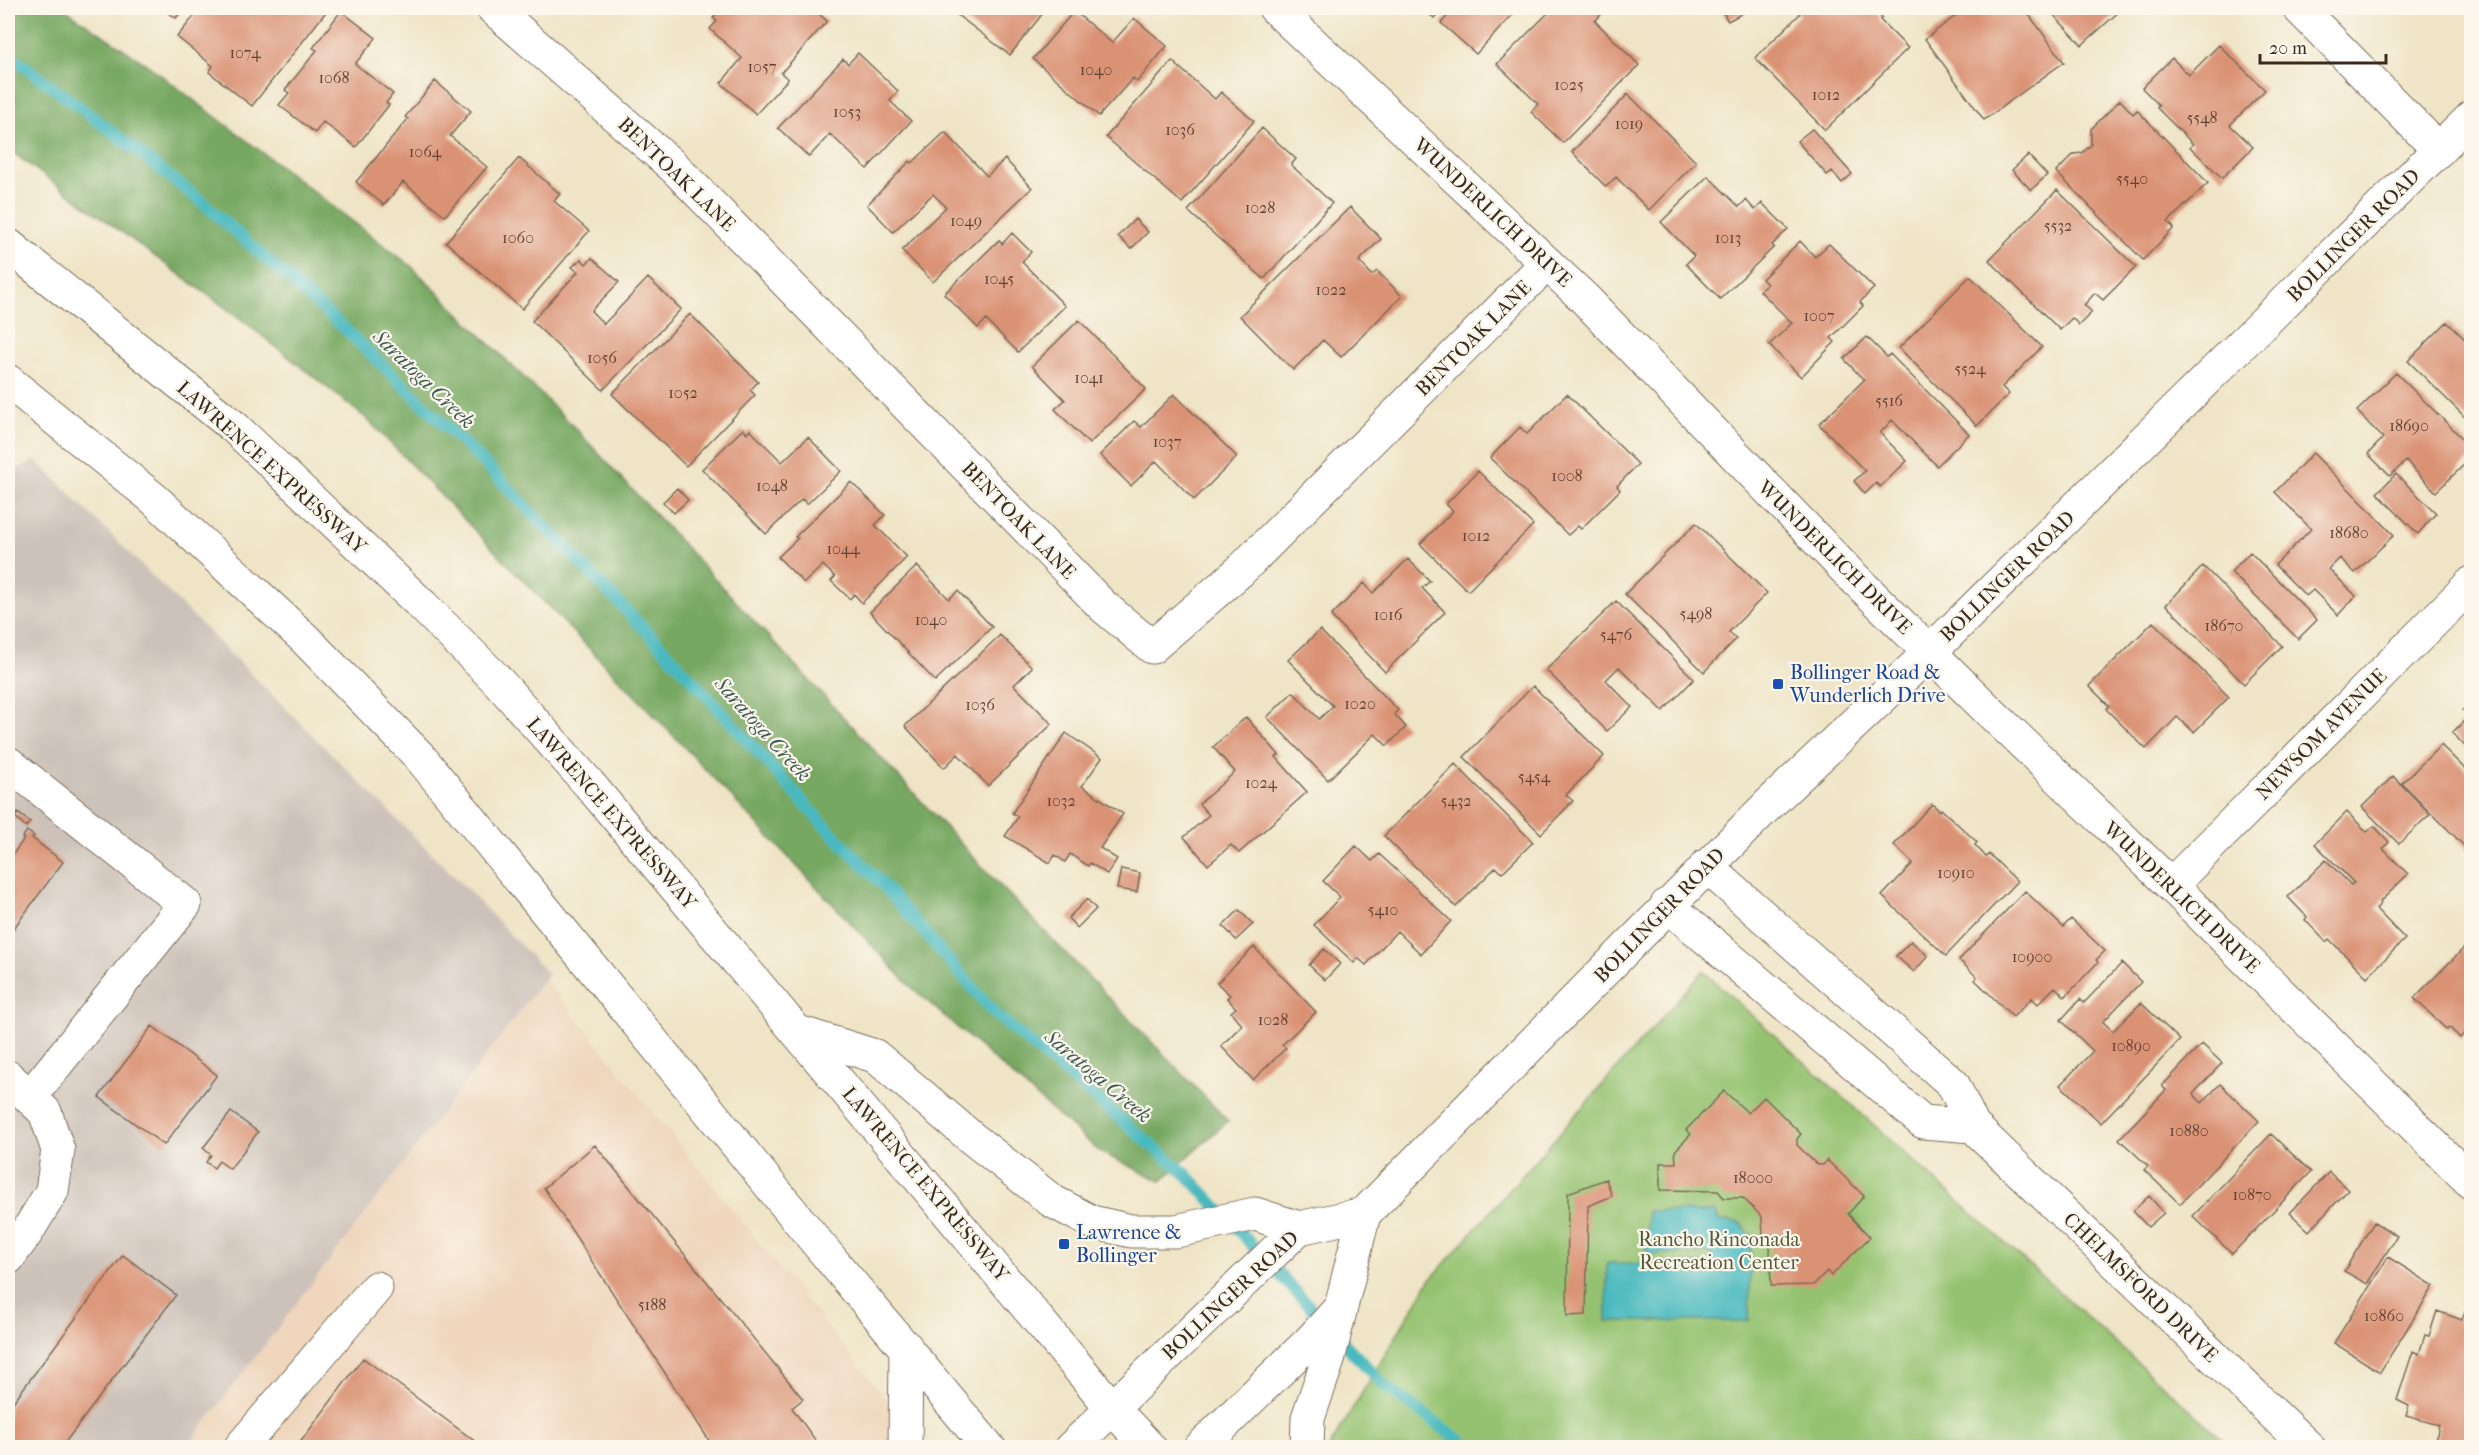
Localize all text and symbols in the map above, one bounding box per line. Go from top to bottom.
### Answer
scale bar [2260,27,2386,65]
text: 20 m [2269,38,2307,59]
house number: 1074 [229,43,261,62]
house number: 1057 [747,57,777,76]
house number: 1040 [1080,60,1112,79]
house number: 1068 [318,68,350,87]
house number: 1025 [1554,75,1584,94]
house number: 1012 [1812,85,1840,104]
house number: 1053 [833,102,861,121]
house number: 5548 [2186,108,2218,127]
street label: BENTOAK LANE [613,113,740,236]
house number: 1019 [1615,114,1643,133]
house number: 1036 [1165,120,1195,139]
street label: WUNDERLICH DRIVE [1408,132,1577,292]
house number: 1064 [409,142,442,161]
street label: BOLLINGER ROAD [2282,164,2425,307]
house number: 5540 [2116,169,2148,188]
house number: 1028 [1245,198,1275,217]
house number: 1049 [950,211,982,230]
house number: 5532 [2044,216,2072,235]
house number: 1060 [502,228,534,247]
house number: 1013 [1715,228,1741,247]
house number: 1045 [984,269,1014,288]
street label: BENTOAK LANE [1411,276,1536,401]
house number: 1022 [1316,280,1346,299]
house number: 1007 [1804,306,1835,325]
water label: Saratoga Creek [367,324,480,434]
house number: 1056 [587,348,617,367]
house number: 5524 [1954,359,1986,378]
house number: 1041 [1074,368,1104,387]
street label: LAWRENCE EXPRESSWAY [172,376,372,559]
house number: 1052 [668,383,698,402]
house number: 5516 [1875,391,1903,410]
house number: 18690 [2389,416,2429,435]
house number: 1037 [1153,432,1182,451]
street label: BENTOAK LANE [957,457,1080,584]
house number: 1008 [1551,466,1583,485]
street label: WUNDERLICH DRIVE [1752,475,1916,639]
house number: 1048 [756,476,788,495]
street label: BOLLINGER ROAD [1935,506,2079,647]
house number: 18680 [2329,523,2369,542]
house number: 1012 [1462,526,1490,545]
house number: 1044 [826,539,860,558]
house number: 5498 [1680,604,1712,623]
house number: 1016 [1374,605,1403,624]
house number: 1040 [915,610,947,629]
house number: 18670 [2205,616,2243,635]
house number: 5476 [1600,625,1632,644]
place label: Bollinger Road & Wunderlich Drive [1789,661,1946,707]
street label: NEWSOM AVENUE [2251,664,2392,805]
water label: Saratoga Creek [709,671,816,786]
marker: Bollinger Road & Wunderlich Drive [1771,677,1785,691]
house number: 1020 [1344,694,1376,713]
house number: 1036 [965,695,995,714]
street label: LAWRENCE EXPRESSWAY [522,713,702,915]
house number: 5454 [1518,767,1551,786]
house number: 1024 [1245,773,1278,792]
house number: 1032 [1046,791,1076,810]
house number: 5432 [1440,791,1472,810]
street label: WUNDERLICH DRIVE [2098,816,2264,978]
street label: BOLLINGER ROAD [1589,843,1730,987]
house number: 10910 [1937,863,1975,882]
house number: 5410 [1368,900,1398,919]
house number: 10900 [2012,947,2052,966]
house number: 1028 [1258,1010,1288,1029]
water label: Saratoga Creek [1039,1024,1156,1128]
house number: 10890 [2111,1036,2151,1055]
street label: LAWRENCE EXPRESSWAY [837,1082,1015,1287]
house number: 10880 [2169,1121,2209,1140]
house number: 18000 [1733,1168,1773,1187]
house number: 10870 [2233,1185,2271,1204]
street label: CHELMSFORD DRIVE [2059,1208,2222,1367]
place label: Lawrence & Bollinger [1076,1221,1181,1267]
street label: BOLLINGER ROAD [1157,1226,1303,1365]
park label: Rancho Rinconada Recreation Center [1638,1228,1801,1274]
marker: Lawrence & Bollinger [1057,1237,1071,1251]
house number: 5188 [638,1295,666,1314]
house number: 10860 [2364,1306,2404,1325]

